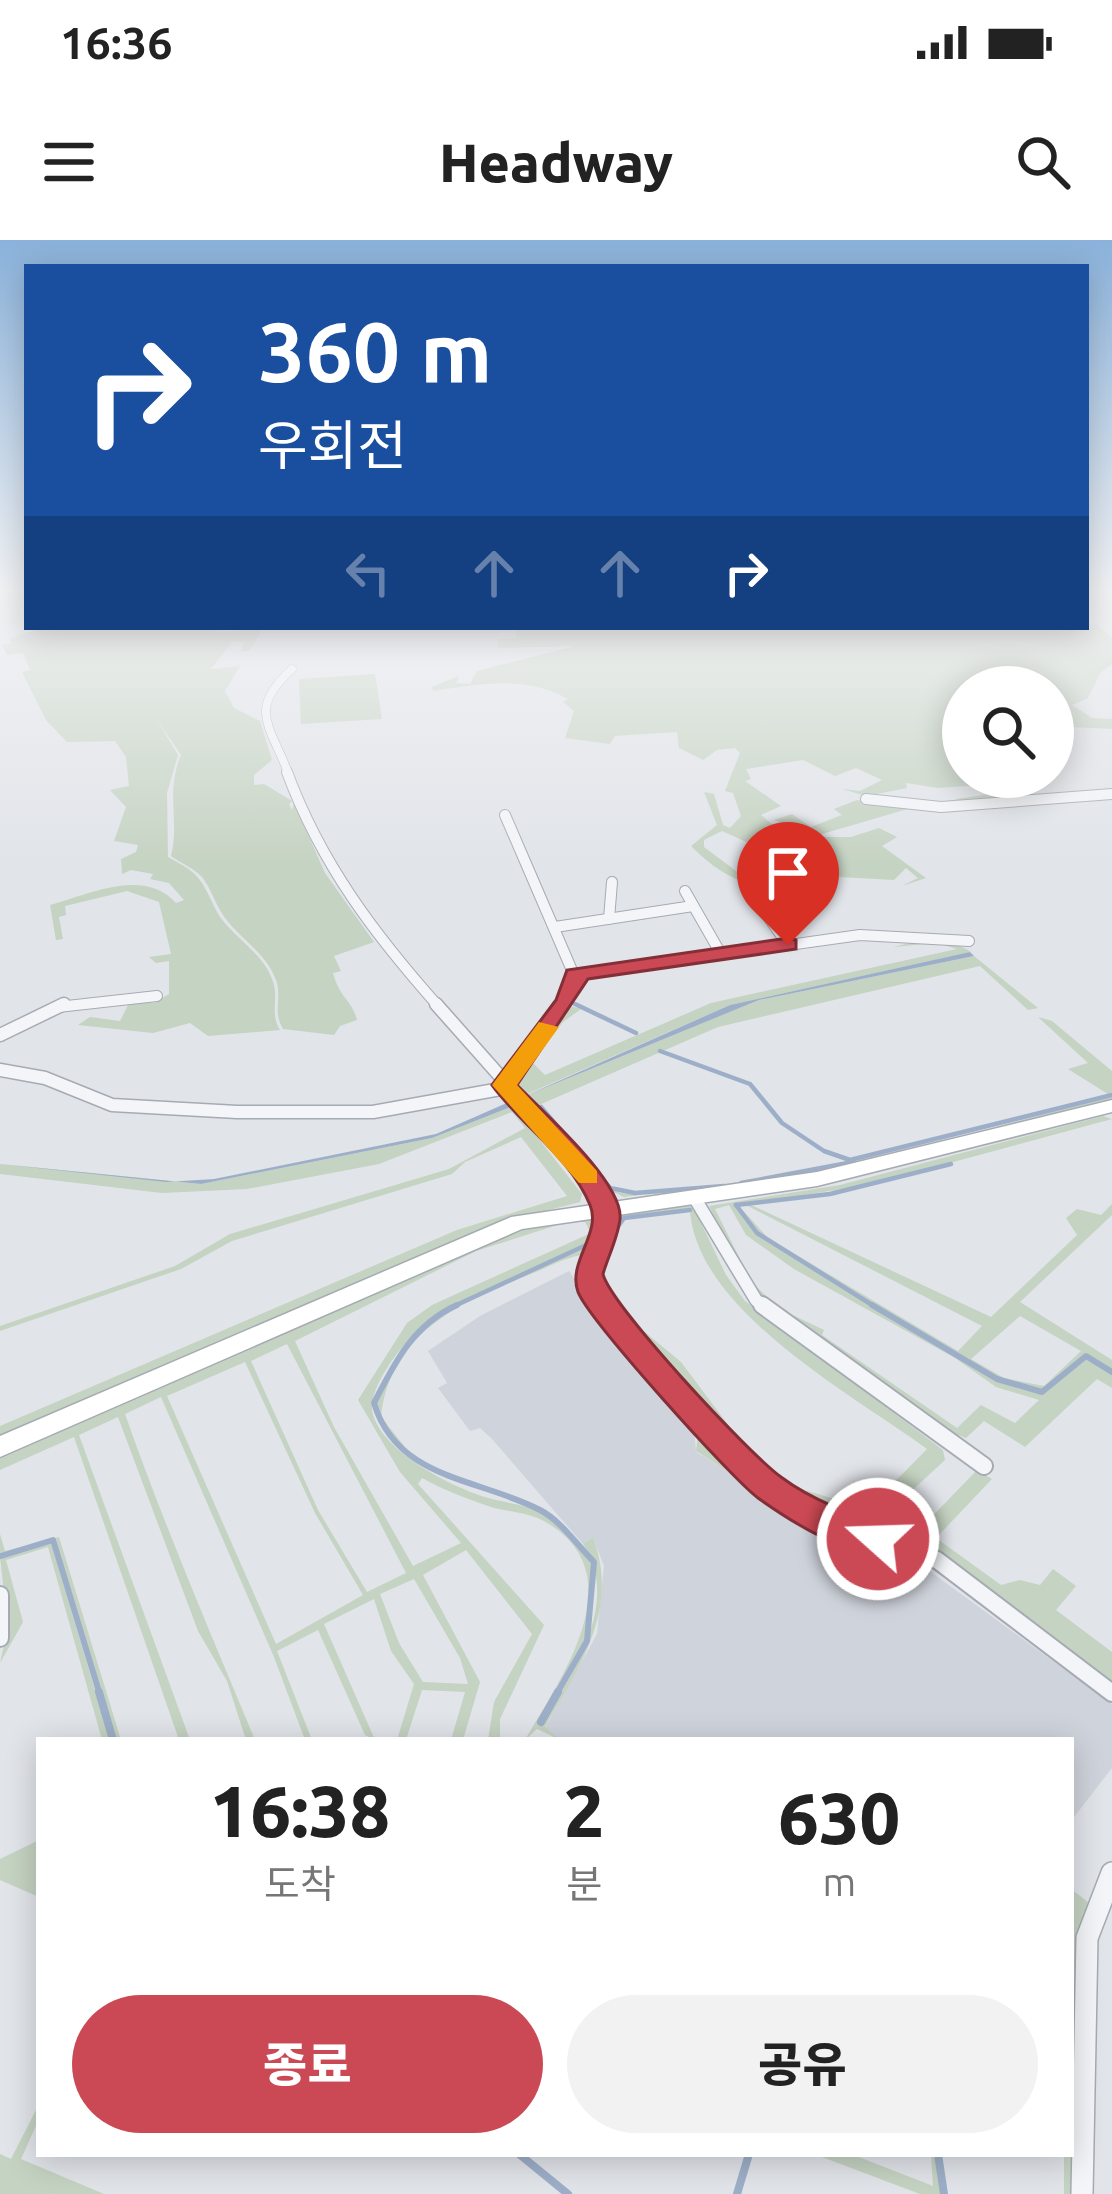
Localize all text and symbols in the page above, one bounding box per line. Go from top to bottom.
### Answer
text: 16:36 [60,17,173,68]
icon: menu [36,129,102,195]
icon: search [1010,129,1076,195]
text: Headway [439,132,673,192]
text: 360 m [258,304,492,398]
icon: right [60,312,216,468]
text: 우회전 [258,415,407,475]
icon: left [335,540,401,606]
icon: ahead [461,540,527,606]
icon: ahead [587,540,653,606]
icon: right [713,540,779,606]
map controls [942,666,1074,798]
button: search [942,666,1074,798]
pin [737,822,839,945]
icon: arrive [755,840,821,906]
position arrow [815,1476,941,1602]
text: 16:38 [210,1770,390,1851]
text: 2 [564,1770,604,1851]
text: 630 [778,1777,900,1858]
text: m [822,1860,856,1903]
text: 도착 [264,1862,336,1905]
text: 분 [566,1862,602,1905]
button: 종료 [72,1995,543,2133]
button: 공유 [567,1995,1038,2133]

